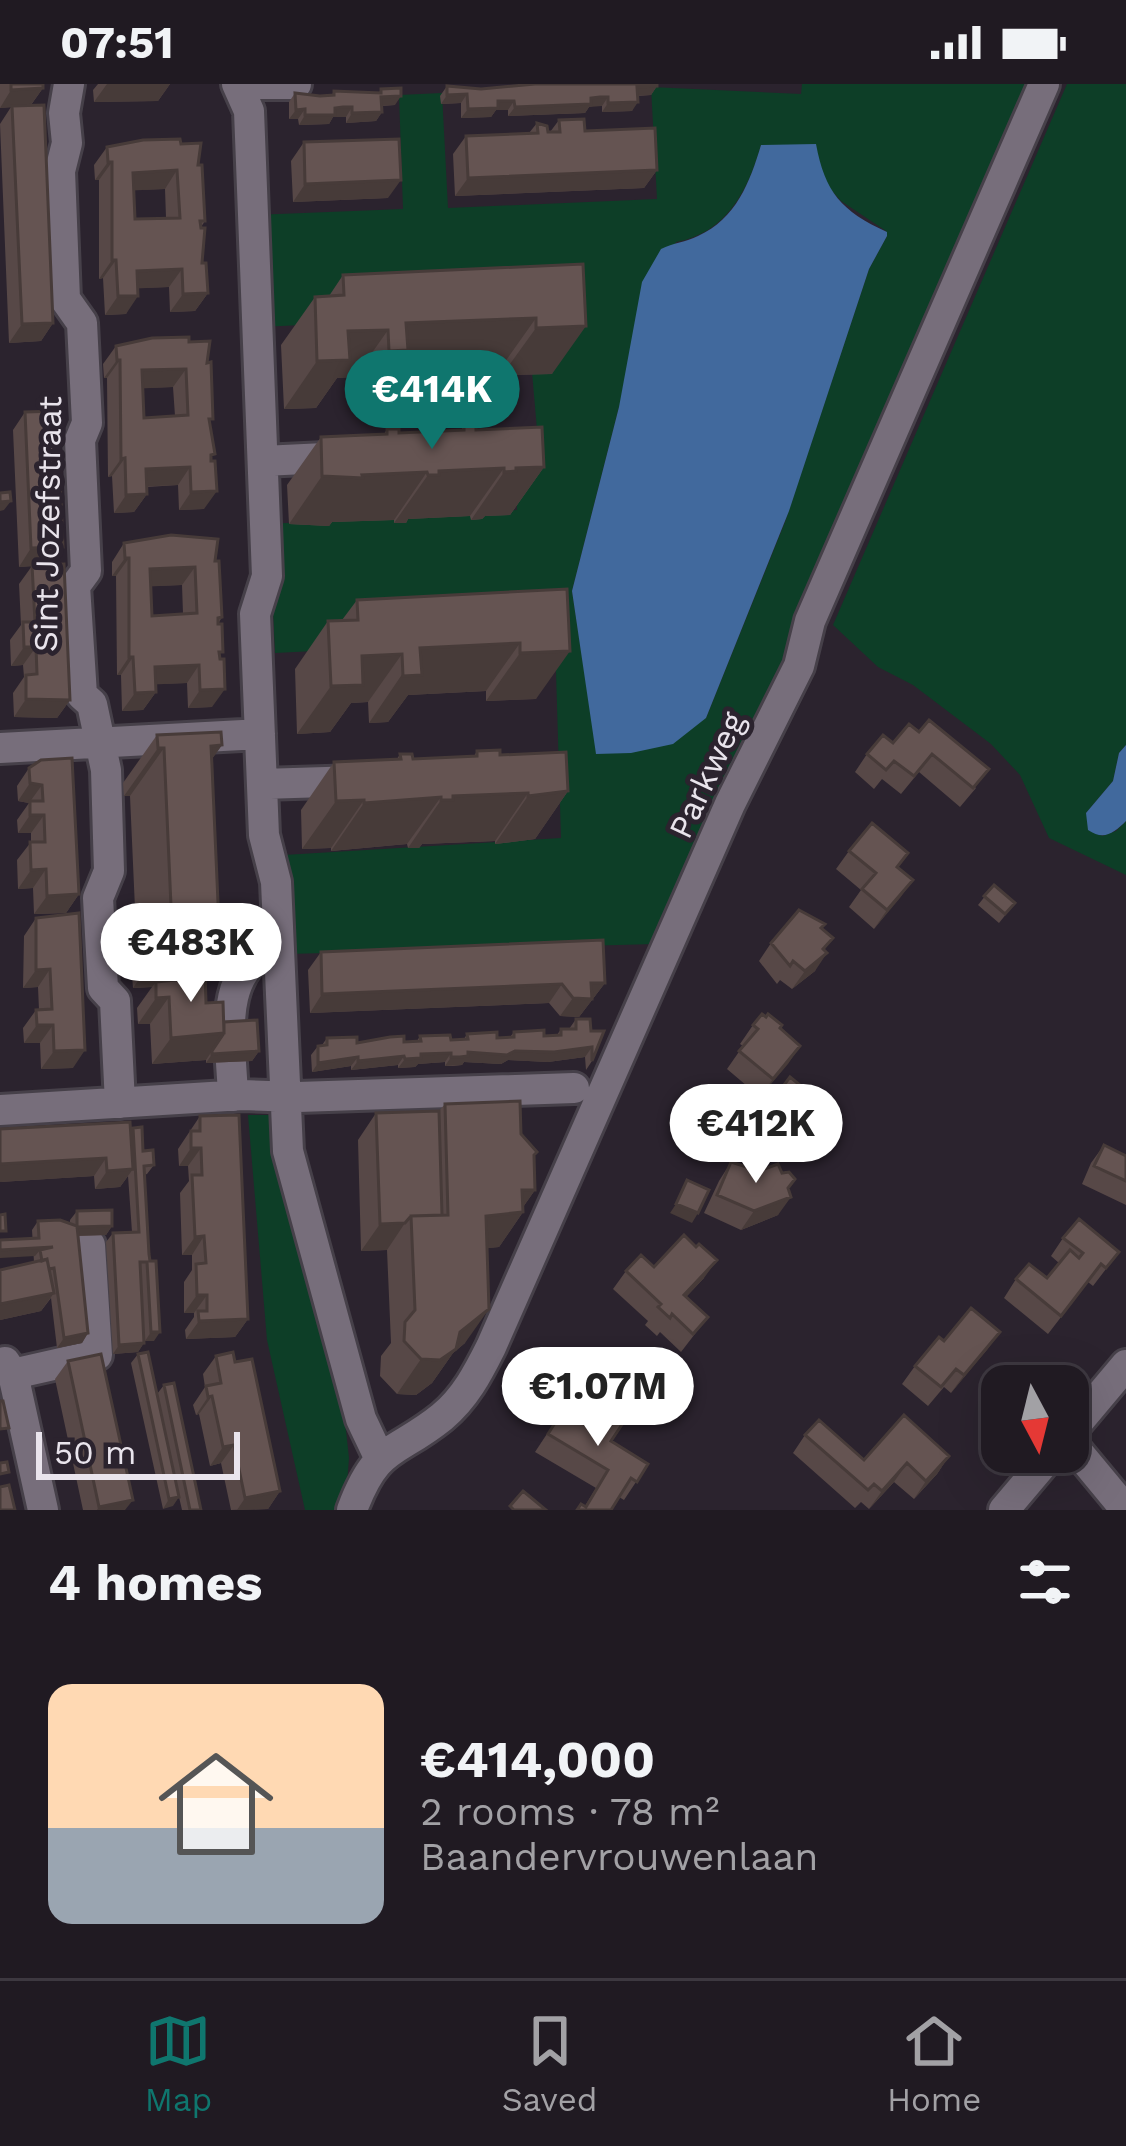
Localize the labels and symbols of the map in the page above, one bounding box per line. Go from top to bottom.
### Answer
pin: €414K [348,350,516,452]
street label: Sint Jozefstraat [26,395,69,652]
street label: Parkweg [660,706,753,844]
pin: €483K [107,903,275,1005]
pin: €412K [672,1084,840,1186]
pin: €1.07M [500,1347,696,1449]
north arrow [981,1365,1089,1473]
scale bar [36,1426,240,1479]

